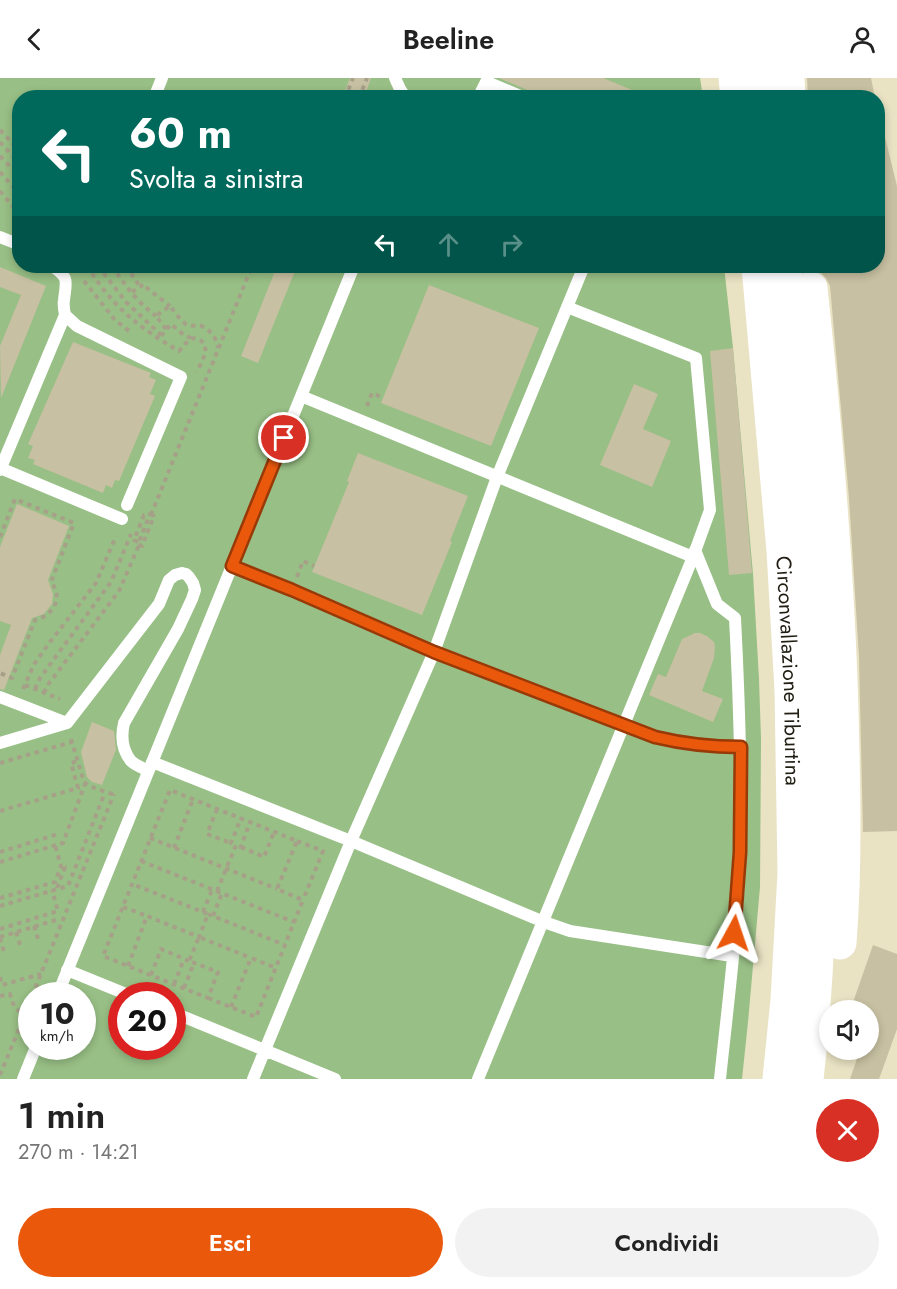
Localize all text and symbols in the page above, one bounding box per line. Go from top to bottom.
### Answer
text: Beeline [403,20,494,59]
icon: back [18,23,51,56]
icon: person [846,23,879,56]
text: 60 m [129,103,232,164]
icon: left [30,114,108,192]
text: Svolta a sinistra [129,159,304,198]
icon: left [369,228,402,261]
icon: ahead [432,228,465,261]
icon: right [495,228,528,261]
pin [258,412,309,463]
icon: arrive [267,421,300,454]
street label: Circonvallazione Tiburtina [768,555,808,786]
position arrow [702,901,766,965]
speed limit sign: 20 [108,982,186,1060]
text: 10 [39,992,75,1035]
map controls [819,1000,879,1060]
button: sound [819,1000,879,1060]
text: km/h [40,1025,74,1047]
text: 1 min [18,1089,105,1141]
button: close [816,1099,879,1162]
text: 270 m · 14:21 [18,1138,139,1167]
button: Esci [18,1208,443,1277]
button: Condividi [455,1208,879,1277]

